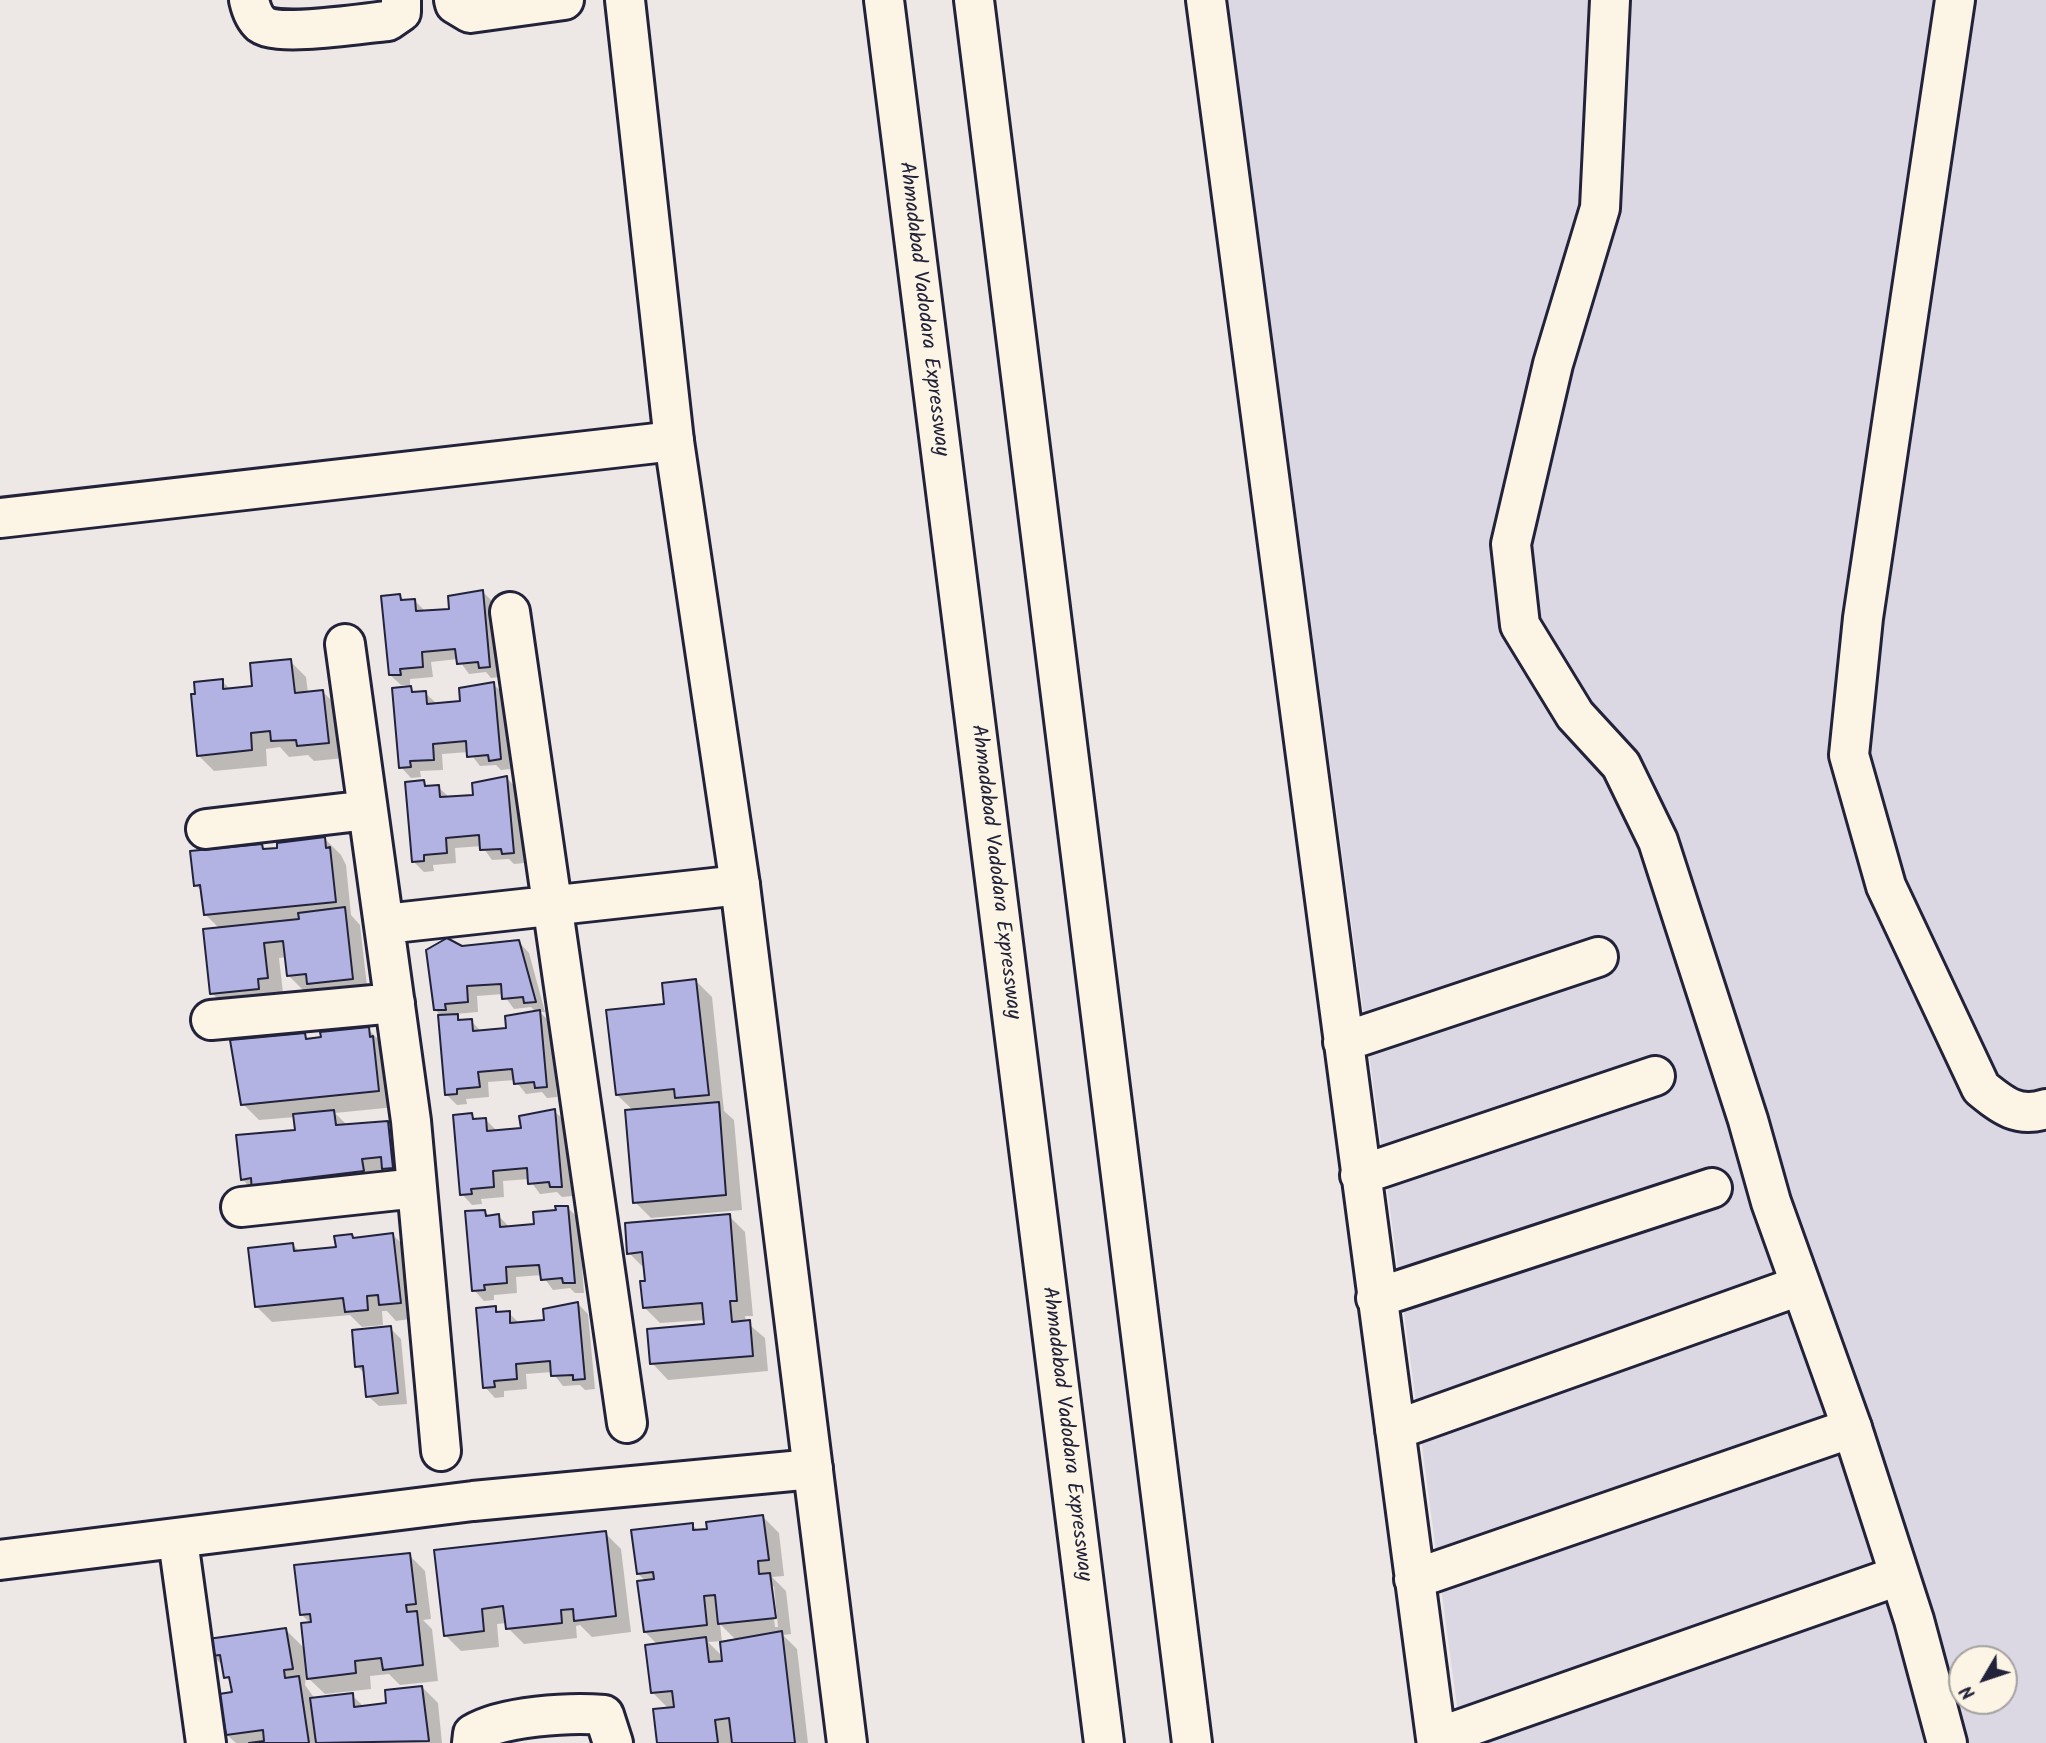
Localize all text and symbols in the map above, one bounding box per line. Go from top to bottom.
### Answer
street label: Ahmadabad Vadodara Expressway [891,160,953,458]
street label: Ahmadabad Vadodara Expressway [963,723,1025,1021]
street label: Ahmadabad Vadodara Expressway [1034,1285,1096,1583]
north arrow [1948,1645,2018,1715]
text: N [1953,1678,1984,1706]

